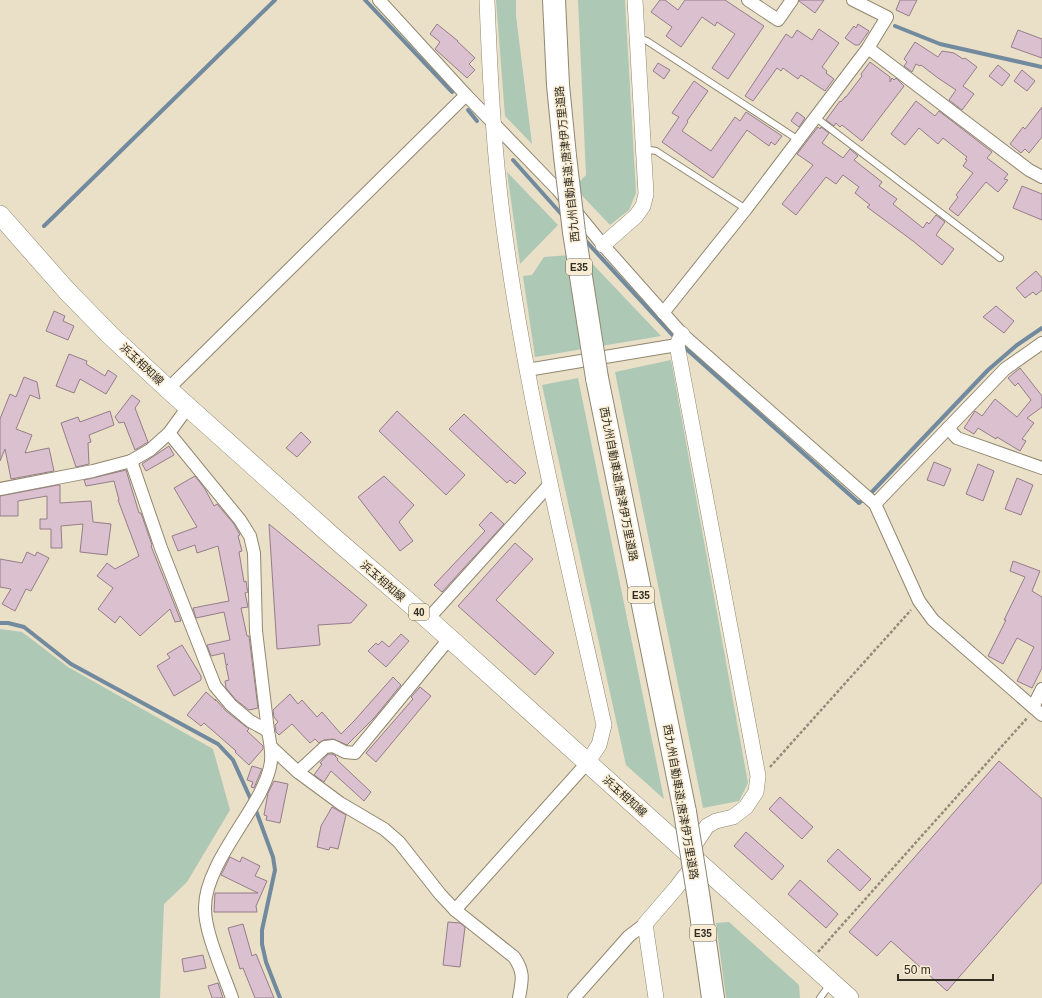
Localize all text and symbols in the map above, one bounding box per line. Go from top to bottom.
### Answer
street label: 西九州自動車道;唐津伊万里道路 [553,85,581,243]
road number: E35 [566,259,592,275]
street label: 浜玉相知線 [118,341,166,387]
street label: 西九州自動車道;唐津伊万里道路 [598,406,640,562]
street label: 浜玉相知線 [358,558,408,604]
road number: E35 [628,587,654,603]
road number: 40 [409,604,429,620]
street label: 西九州自動車道;唐津伊万里道路 [661,724,701,880]
street label: 浜玉相知線 [601,773,649,819]
road number: E35 [690,925,716,941]
scale bar [898,956,993,982]
text: 50 m [904,963,931,977]

